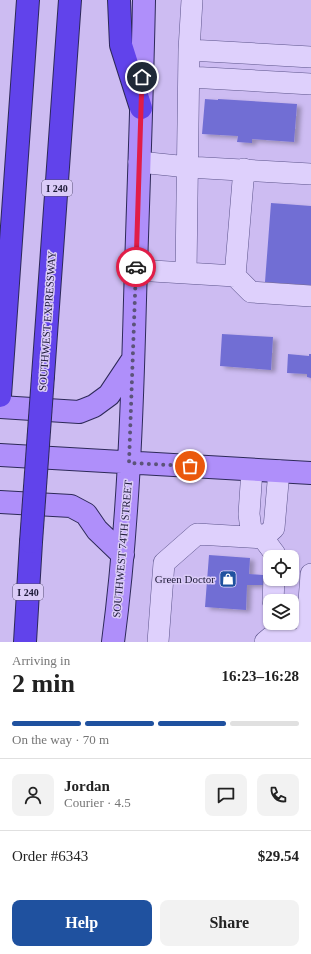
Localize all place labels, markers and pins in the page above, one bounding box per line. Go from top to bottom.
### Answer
pin [125,60,159,94]
pin [173,449,207,483]
shop icon: Green Doctor [218,569,238,589]
place label: Green Doctor [155,573,215,585]

